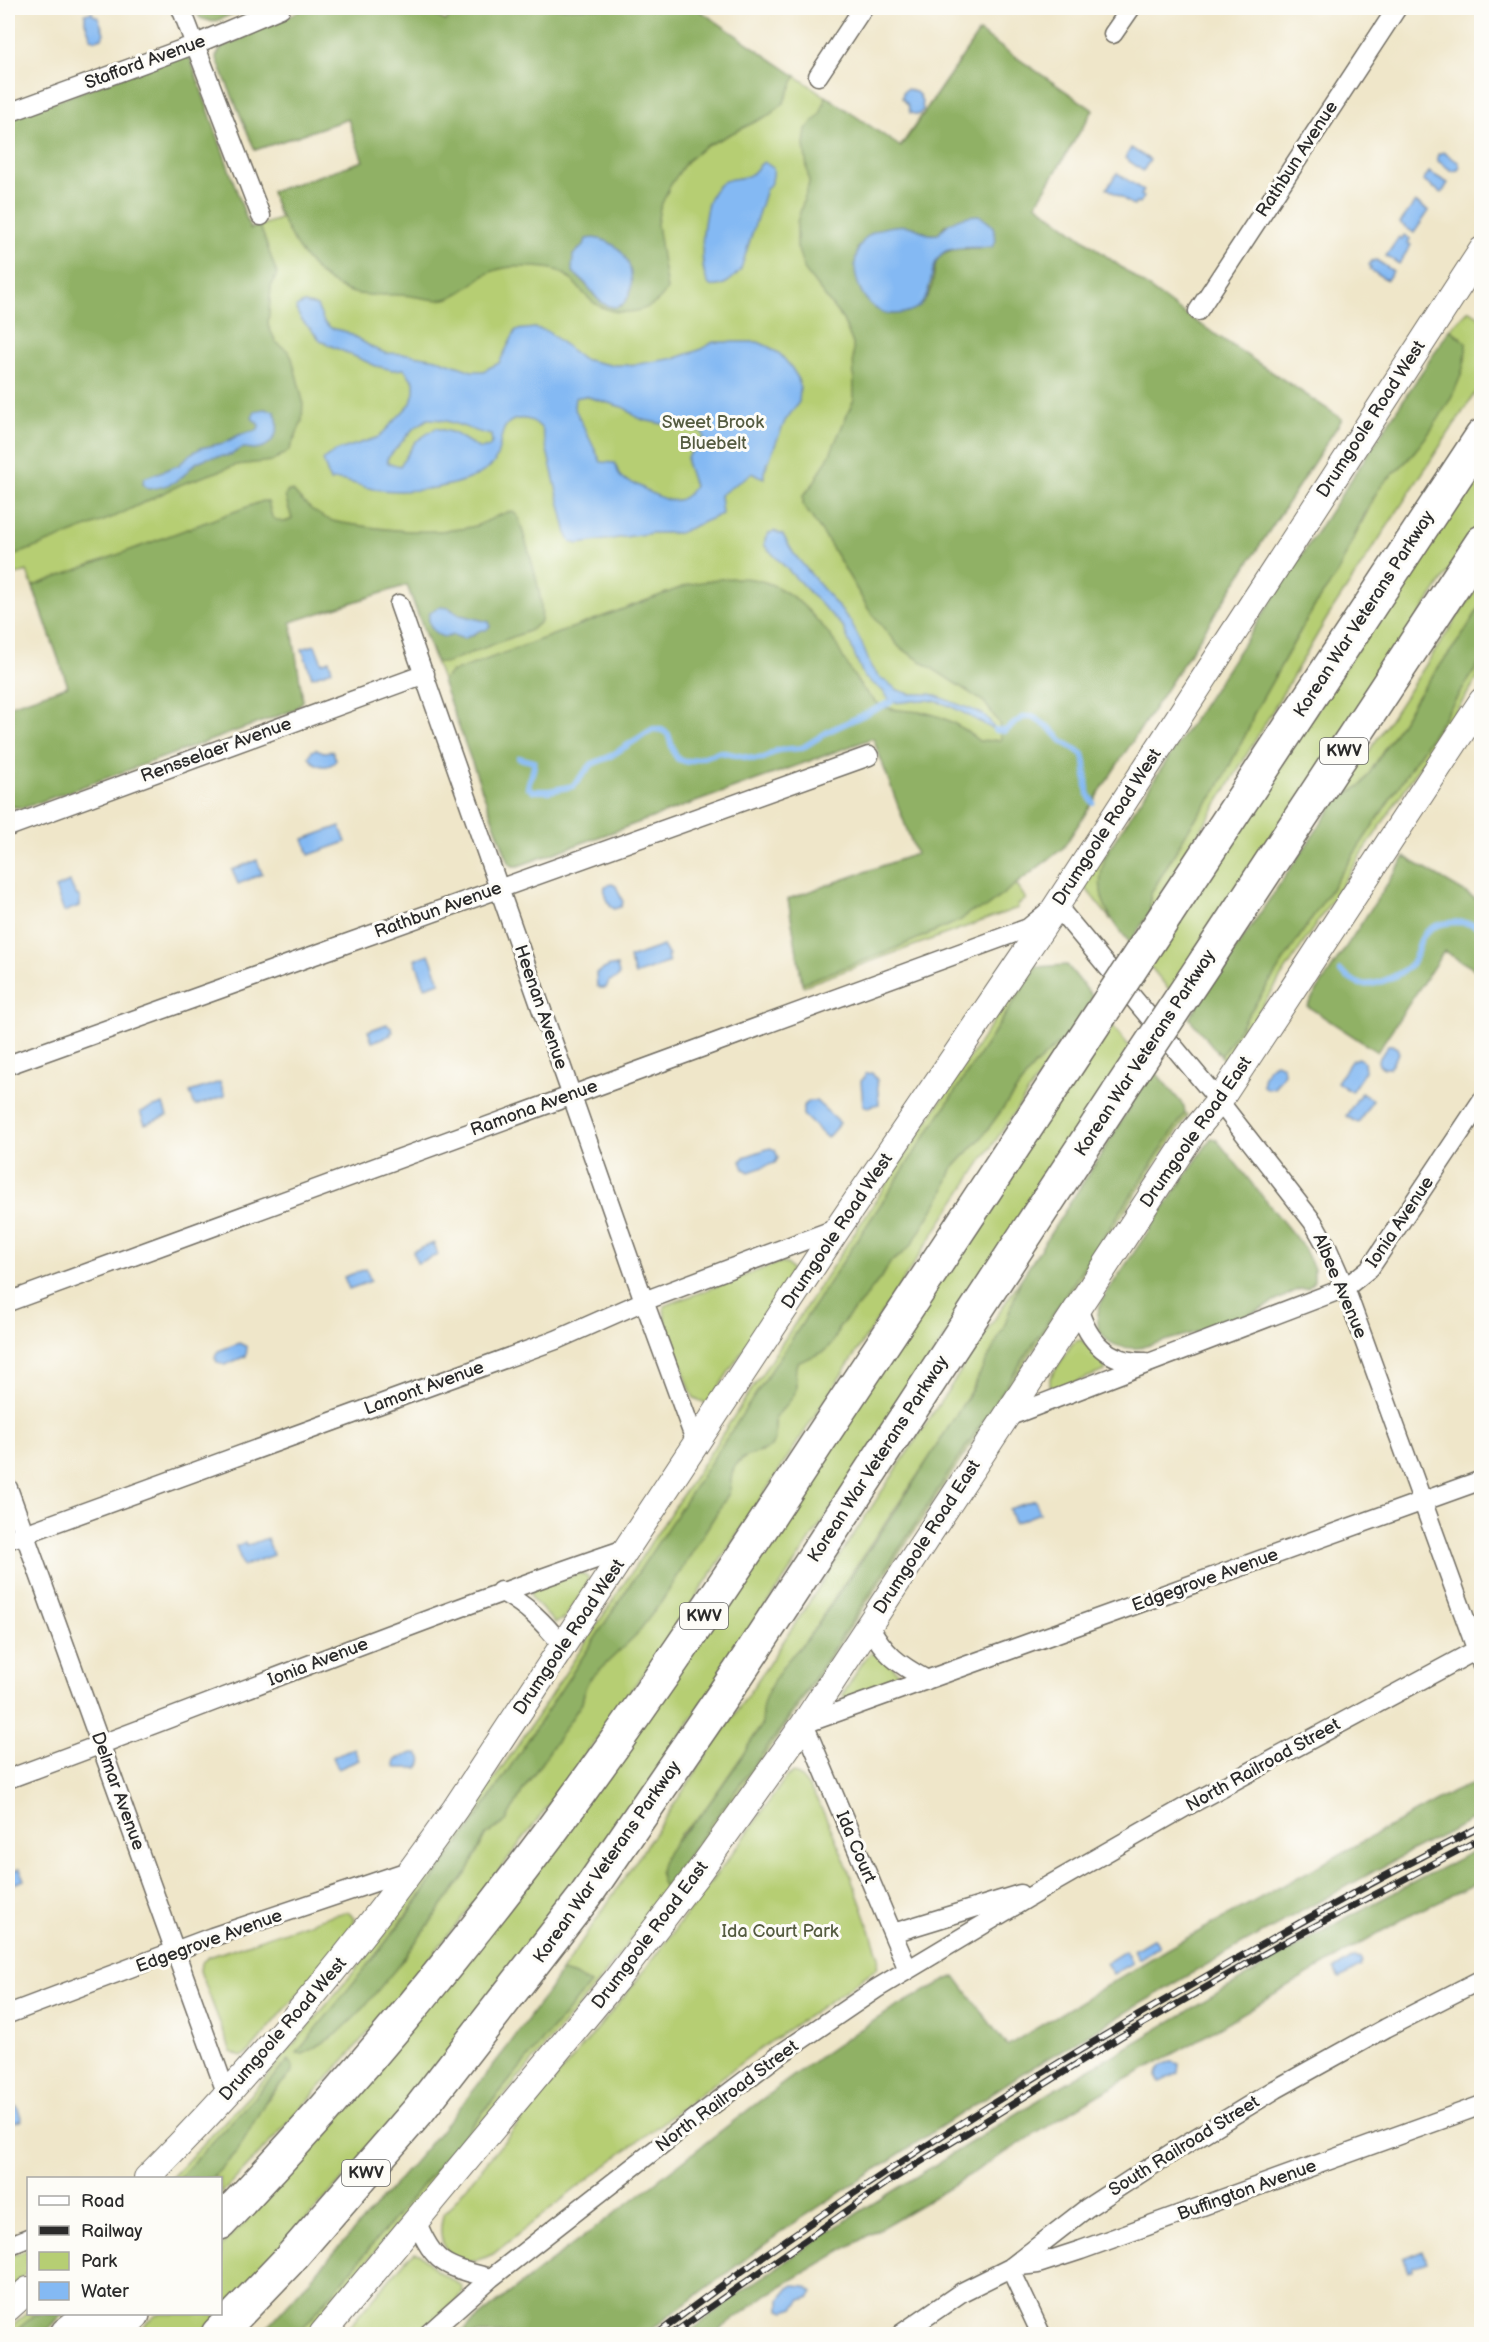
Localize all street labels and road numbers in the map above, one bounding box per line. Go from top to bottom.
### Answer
street label: Stafford Avenue [82,30,209,94]
street label: Rathbun Avenue [1252,97,1342,221]
street label: Drumgoole Road West [1312,336,1430,501]
street label: Korean War Veterans Parkway [1289,506,1439,721]
street label: Rensselaer Avenue [138,713,294,787]
road number: KWV [1320,738,1368,764]
street label: Drumgoole Road West [1048,744,1166,909]
street label: Rathbun Avenue [371,877,505,943]
street label: Heenan Avenue [510,942,572,1072]
street label: Korean War Veterans Parkway [1070,945,1220,1160]
street label: Drumgoole Road East [1136,1052,1256,1212]
street label: Ramona Avenue [468,1075,601,1141]
street label: Drumgoole Road West [777,1149,897,1313]
street label: Ionia Avenue [1362,1172,1438,1272]
street label: Albee Avenue [1308,1230,1372,1342]
street label: Korean War Veterans Parkway [803,1351,953,1566]
street label: Lamont Avenue [361,1356,487,1419]
street label: Drumgoole Road East [869,1456,985,1618]
street label: Edgegrove Avenue [1129,1544,1281,1616]
street label: Drumgoole Road West [509,1555,629,1719]
road number: KWV [680,1603,728,1629]
street label: Ionia Avenue [265,1633,371,1691]
street label: North Railroad Street [1182,1714,1344,1816]
street label: Delmar Avenue [87,1729,149,1853]
street label: Korean War Veterans Parkway [529,1756,685,1967]
street label: Ida Court [831,1808,881,1887]
street label: Drumgoole Road East [588,1857,713,2013]
street label: Edgegrove Avenue [133,1905,285,1977]
street label: Drumgoole Road West [215,1953,351,2105]
street label: North Railroad Street [652,2035,803,2156]
street label: South Railroad Street [1105,2091,1263,2201]
street label: Buffington Avenue [1175,2155,1320,2225]
road number: KWV [342,2160,390,2186]

